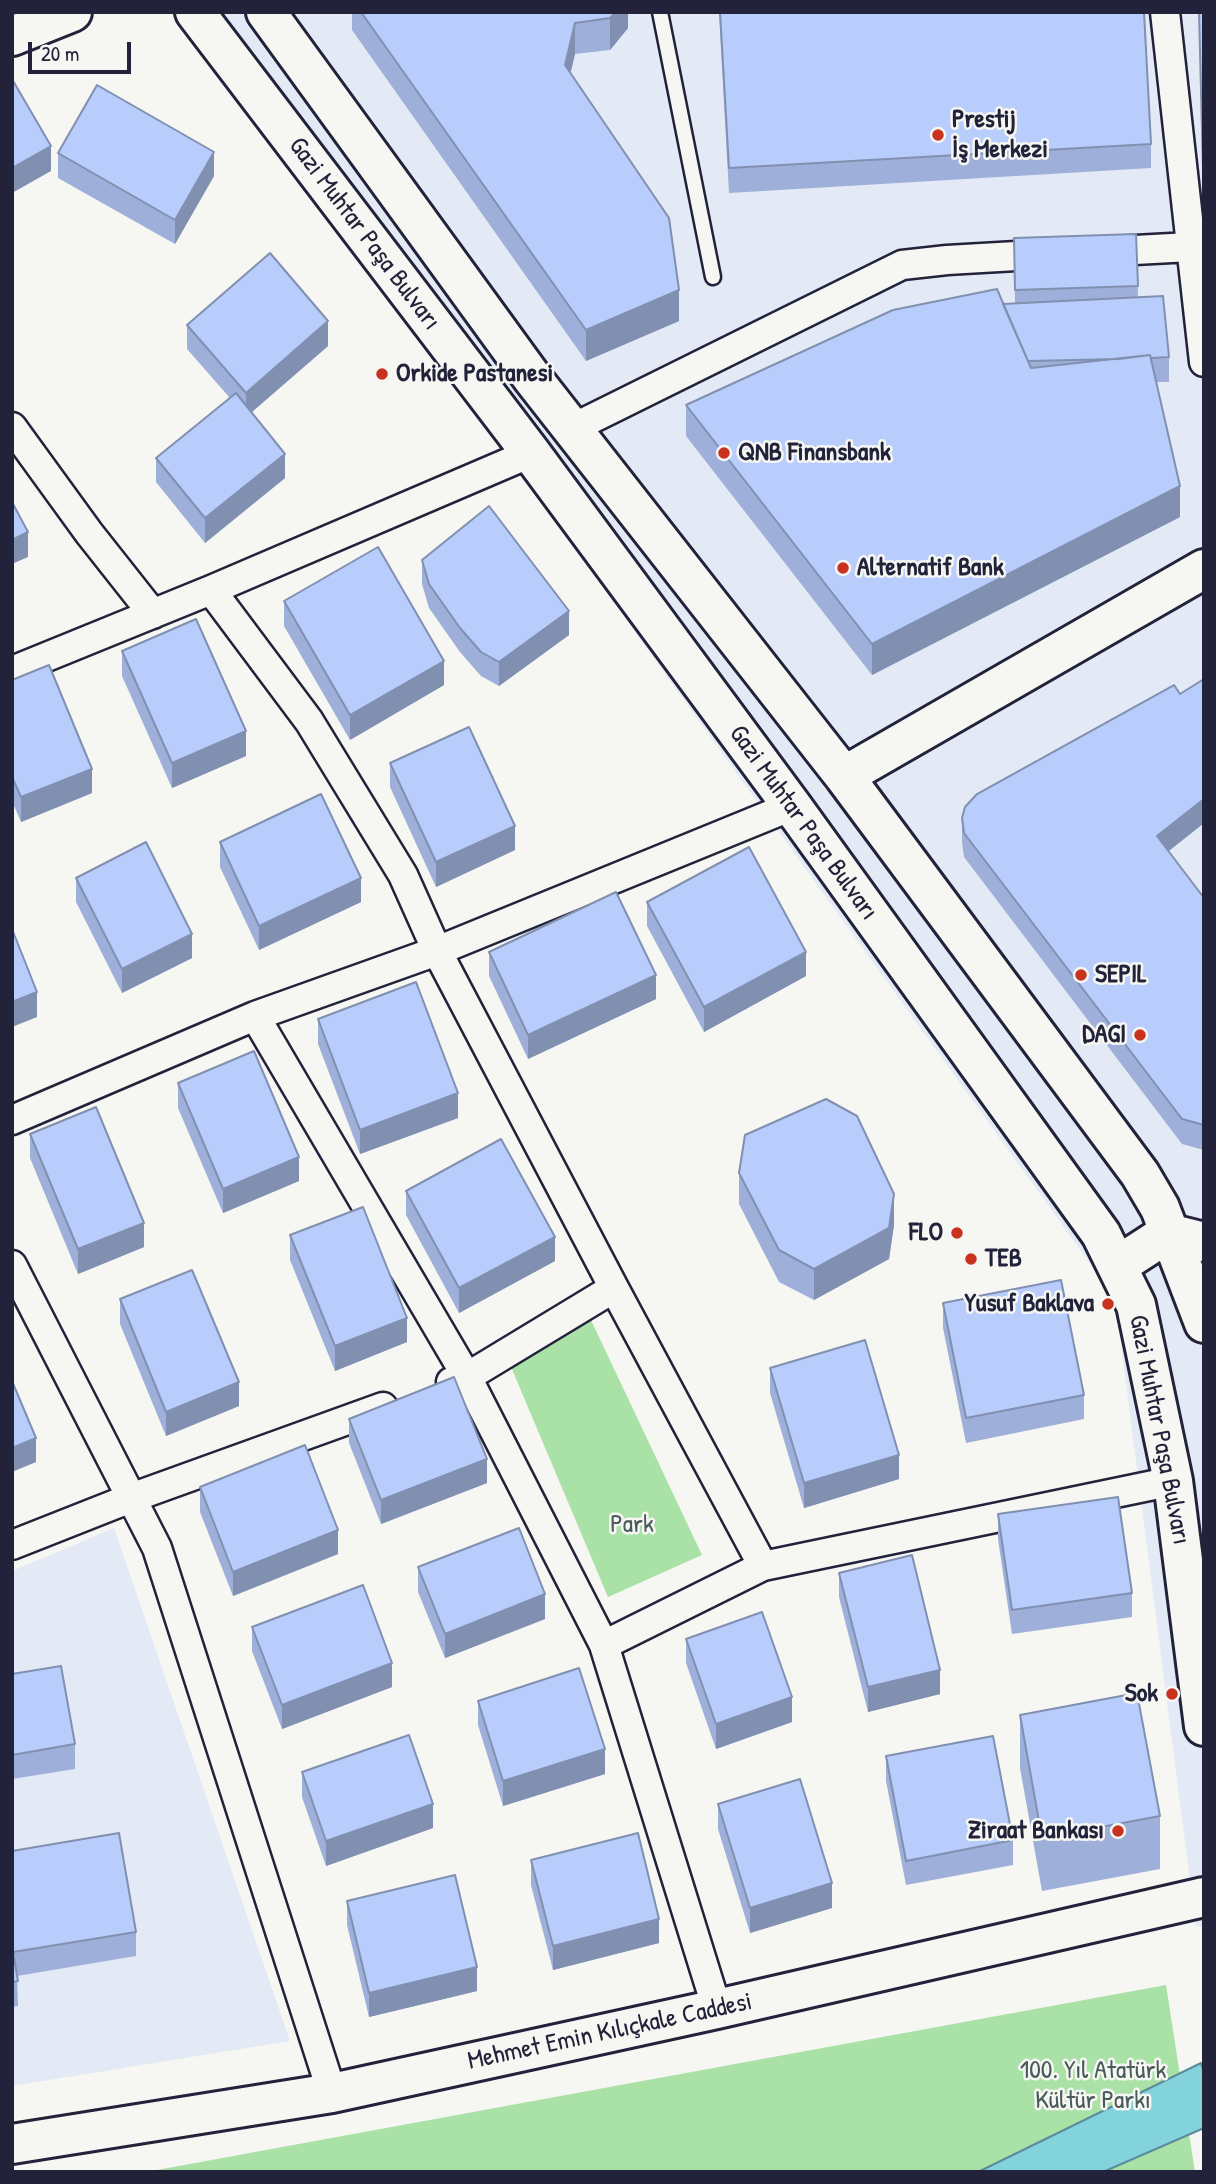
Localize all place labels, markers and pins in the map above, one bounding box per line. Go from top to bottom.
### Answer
place label: Prestij İş Merkezi [952,104,1048,166]
marker: Prestij İş Merkezi [930,127,946,143]
place label: Orkide Pastanesi [396,358,553,390]
marker: Orkide Pastanesi [374,366,390,382]
place label: QNB Finansbank [738,437,891,469]
marker: QNB Finansbank [716,445,732,461]
place label: Alternatif Bank [857,552,1004,584]
marker: Alternatif Bank [835,560,851,576]
place label: SEPIL [1095,959,1147,991]
marker: SEPIL [1073,967,1089,983]
place label: DAGI [1082,1019,1126,1051]
marker: DAGI [1132,1027,1148,1043]
place label: FLO [909,1217,943,1249]
marker: FLO [949,1225,965,1241]
place label: TEB [985,1243,1022,1275]
marker: TEB [963,1251,979,1267]
place label: Yusuf Baklava [965,1288,1094,1320]
marker: Yusuf Baklava [1100,1296,1116,1312]
place label: Sok [1125,1678,1158,1710]
marker: Sok [1164,1686,1180,1702]
place label: Ziraat Bankası [968,1815,1104,1847]
marker: Ziraat Bankası [1110,1823,1126,1839]

